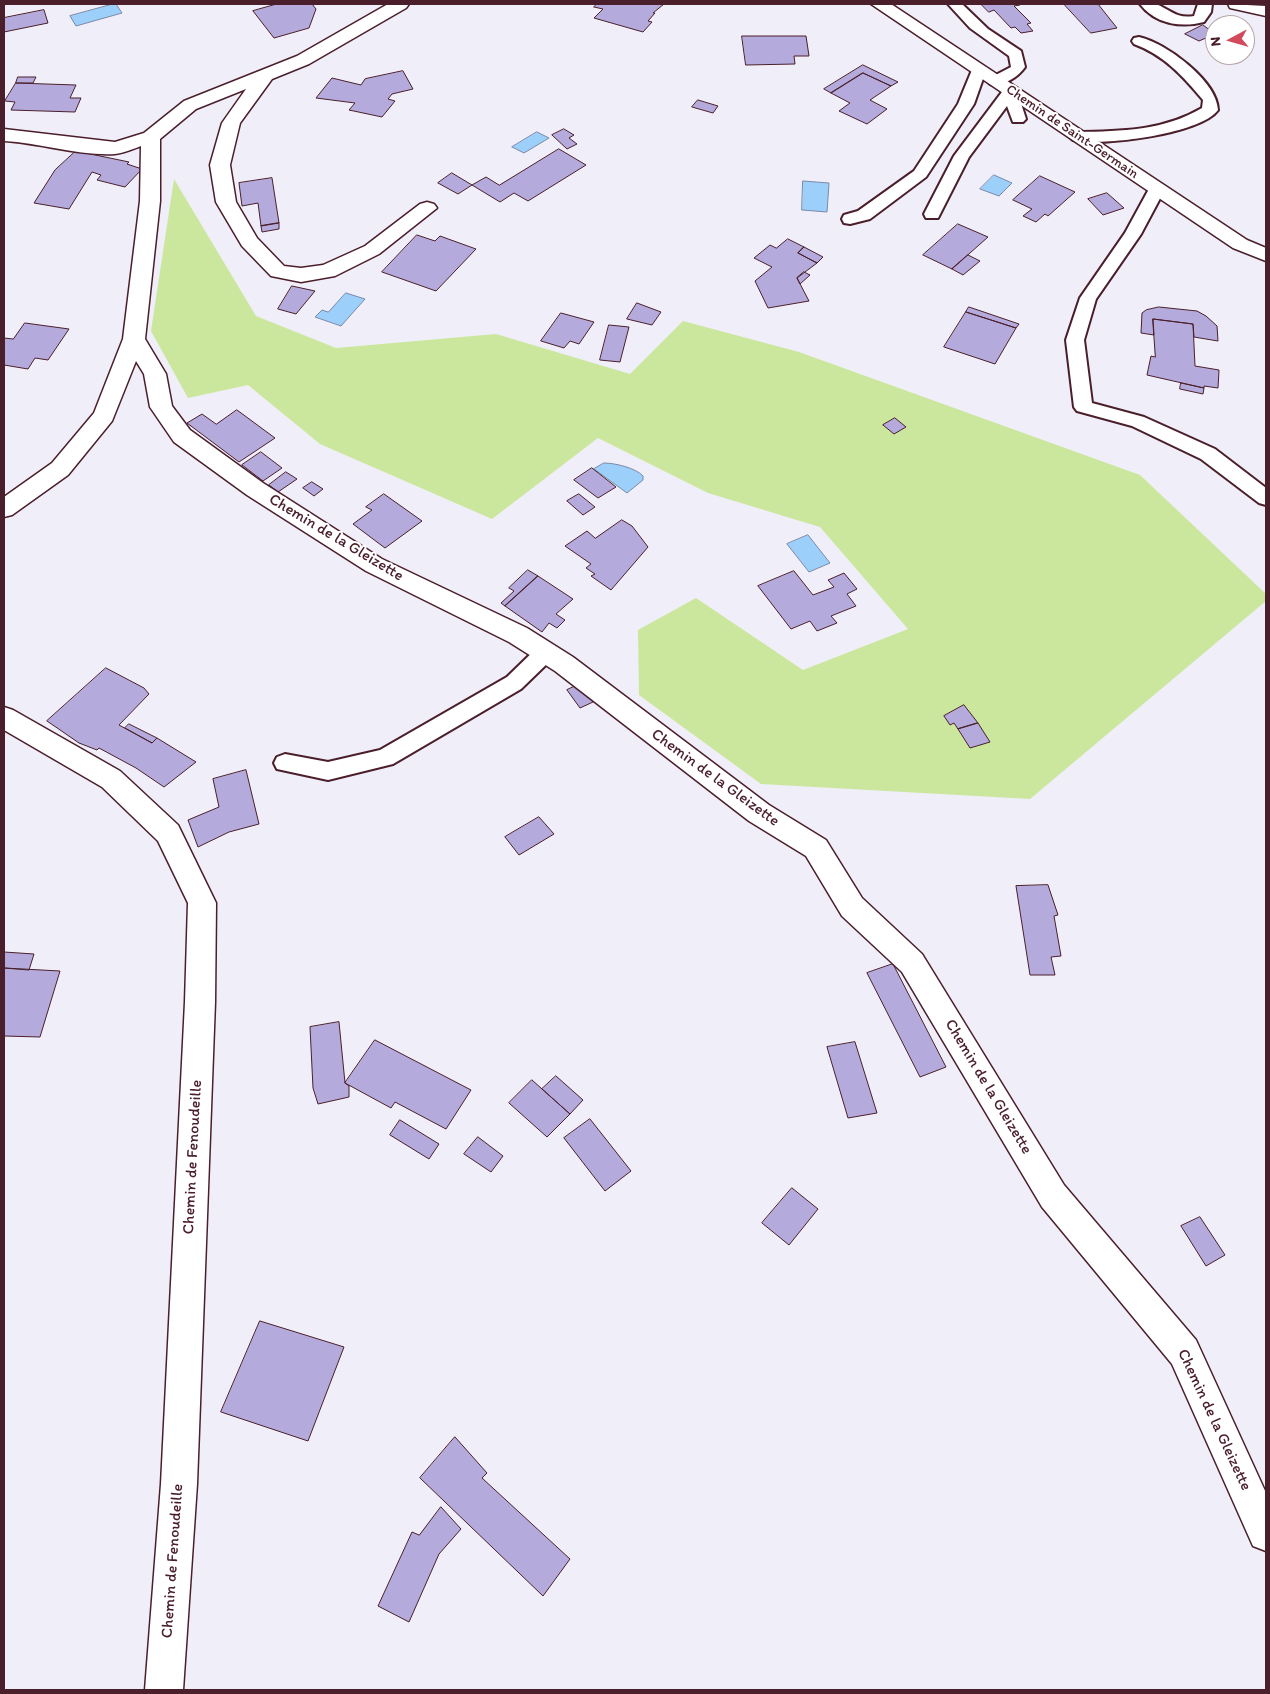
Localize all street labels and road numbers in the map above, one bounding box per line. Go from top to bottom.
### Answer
street label: Chemin de Saint-Germain [1003,81,1141,183]
street label: Chemin de la Gleizette [265,490,407,586]
street label: Chemin de la Gleizette [647,725,783,831]
street label: Chemin de la Gleizette [940,1016,1036,1158]
street label: Chemin de Fenoudeille [179,1079,207,1235]
street label: Chemin de la Gleizette [1173,1346,1255,1494]
street label: Chemin de Fenoudeille [158,1483,188,1639]

